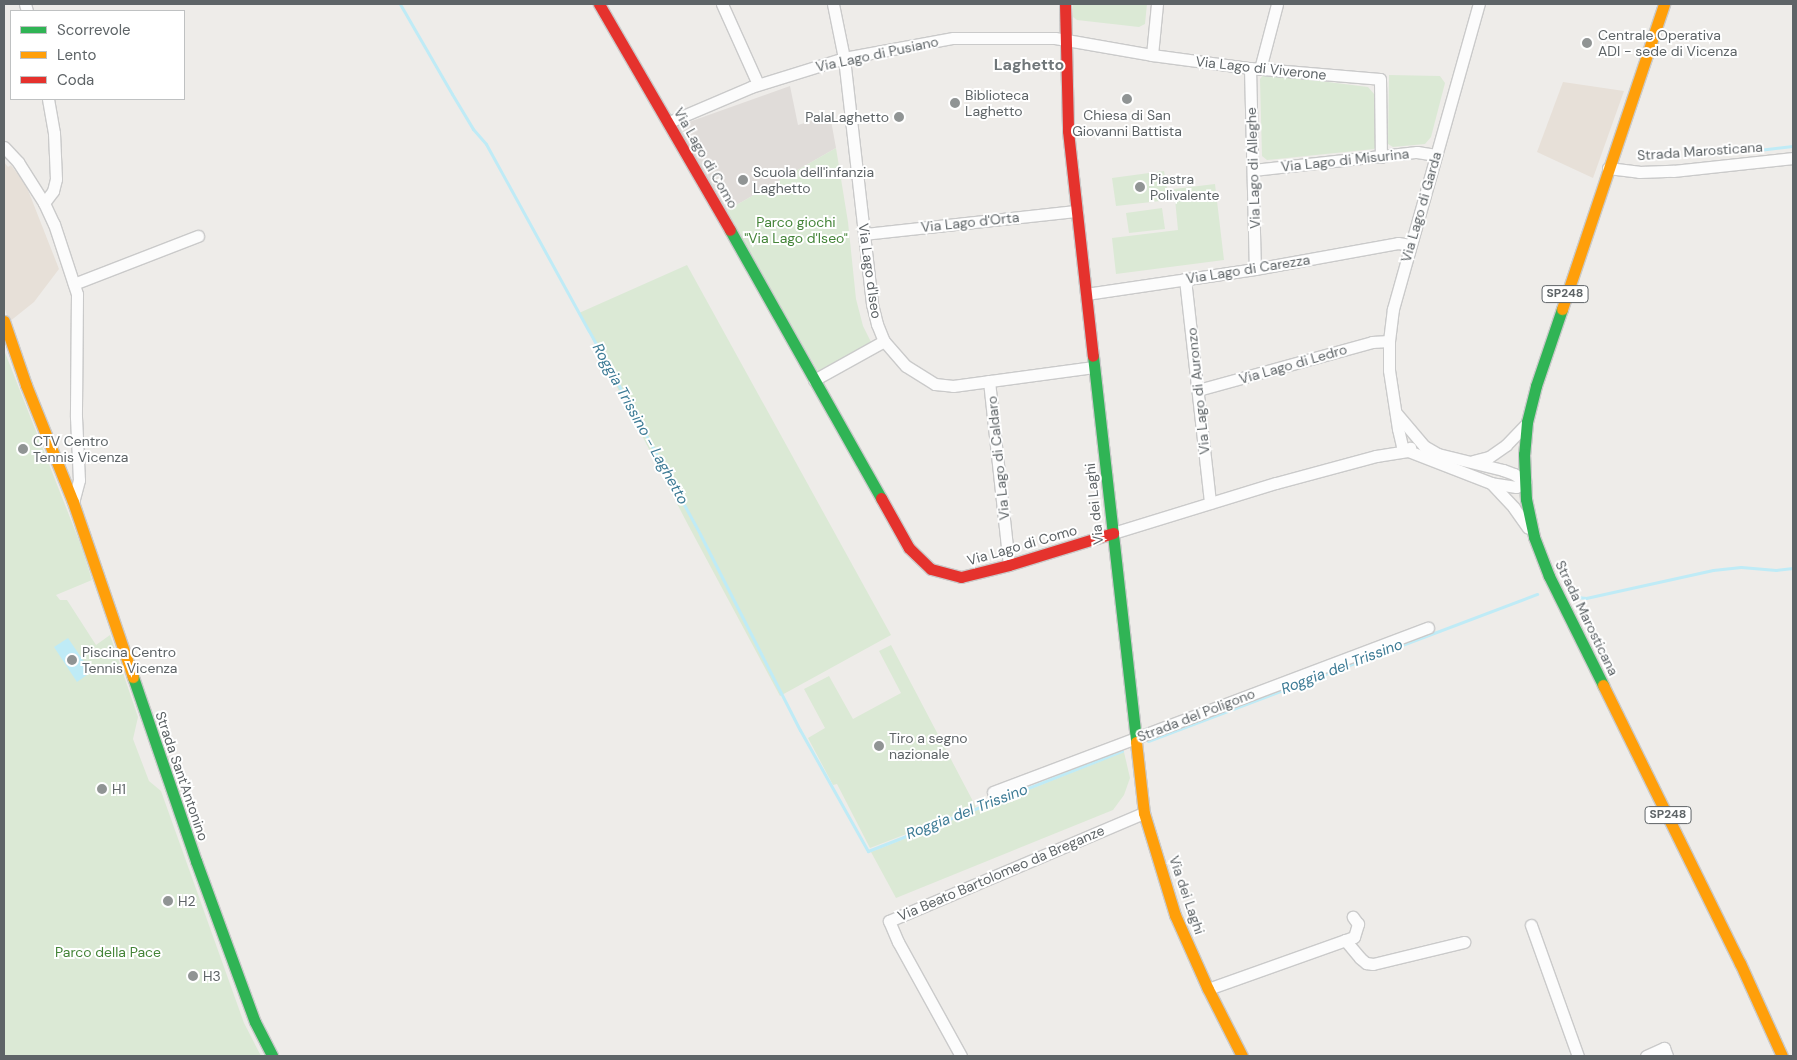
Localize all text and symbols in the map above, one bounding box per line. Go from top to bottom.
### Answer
legend [10,10,185,100]
text: Scorrevole [57,20,131,40]
place label: Centrale Operativa ADI - sede di Vicenza [1598,27,1737,59]
street label: Via Lago di Pusiano [814,33,940,75]
marker: Centrale Operativa ADI - sede di Vicenza [1580,36,1594,50]
text: Lento [57,45,96,65]
street label: Via Lago di Viverone [1195,53,1327,83]
district label: Laghetto [994,55,1064,75]
text: Coda [57,70,94,90]
place label: Biblioteca Laghetto [965,87,1029,120]
marker: Chiesa di San Giovanni Battista [1121,93,1133,105]
marker: Biblioteca Laghetto [949,97,961,109]
street label: Via Lago di Como [670,105,742,211]
place label: Chiesa di San Giovanni Battista [1072,107,1182,140]
street label: Via Lago di Alleghe [1242,107,1264,229]
place label: PalaLaghetto [805,109,889,125]
marker: PalaLaghetto [893,111,905,123]
street label: Strada Marosticana [1637,138,1763,164]
street label: Via Lago di Misurina [1280,145,1410,175]
street label: Via Lago di Garda [1397,150,1445,264]
place label: Scuola dell'infanzia Laghetto [753,164,874,196]
place label: Piastra Polivalente [1150,171,1219,203]
marker: Scuola dell'infanzia Laghetto [737,174,749,186]
marker: Piastra Polivalente [1134,181,1146,193]
street label: Via Lago d'Orta [920,208,1020,236]
park label: Parco giochi "Via Lago d'Iseo" [744,214,848,246]
street label: Via Lago d'Iseo [855,222,885,320]
street label: Via Lago di Carezza [1185,251,1311,287]
road number: SP248 [1541,284,1589,304]
street label: Via Lago di Auronzo [1183,327,1213,455]
water label: Roggia Trissino - Laghetto [588,340,692,508]
street label: Via Lago di Ledro [1237,341,1349,387]
street label: Via Lago di Caldaro [983,395,1013,521]
place label: CTV Centro Tennis Vicenza [33,433,128,466]
marker: CTV Centro Tennis Vicenza [17,443,29,455]
street label: Via dei Laghi [1081,462,1107,546]
street label: Via Lago di Como [965,521,1079,569]
street label: Strada Marosticana [1552,558,1622,678]
water label: Roggia del Trissino [1279,635,1405,699]
place label: Piscina Centro Tennis Vicenza [82,644,177,676]
marker: Piscina Centro Tennis Vicenza [66,654,78,666]
street label: Strada del Poligono [1135,685,1257,745]
street label: Strada Sant'Antonino [152,709,212,843]
place label: Tiro a segno nazionale [889,730,968,762]
marker: Tiro a segno nazionale [873,740,885,752]
water label: Roggia del Trissino [904,780,1030,844]
place label: H1 [112,781,126,797]
marker: H1 [96,783,108,795]
road number: SP248 [1644,806,1692,824]
street label: Via Beato Bartolomeo da Breganze [895,822,1107,924]
street label: Via dei Laghi [1166,853,1208,937]
place label: H2 [178,893,196,909]
marker: H2 [162,895,174,907]
park label: Parco della Pace [55,944,161,960]
place label: H3 [203,968,221,984]
marker: H3 [187,970,199,982]

